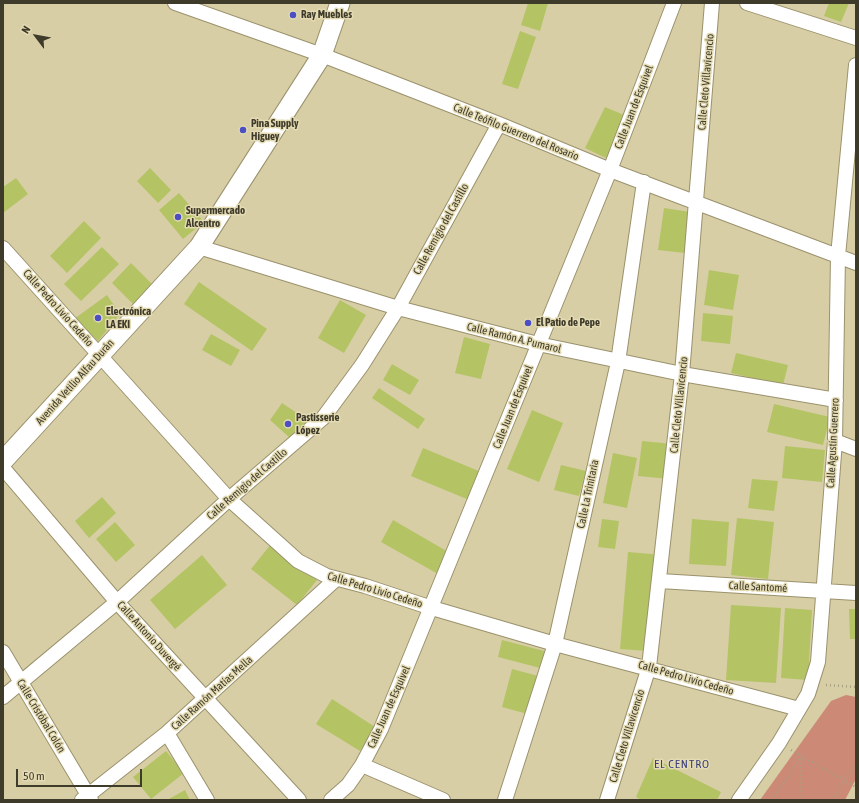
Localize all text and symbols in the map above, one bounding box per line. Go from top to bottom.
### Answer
place label: Ray Muebles [301,8,352,22]
marker: Ray Muebles [288,10,298,20]
north arrow [16,16,56,56]
text: N [19,24,33,36]
street label: Calle Cleto Villavicencio [695,33,717,131]
street label: Calle Juan de Esquivel [612,63,656,151]
street label: Calle Teófilo Guerrero del Rosario [451,101,581,163]
place label: Pina Supply Higuey [251,117,298,143]
marker: Pina Supply Higuey [238,125,248,135]
street label: Calle Remigio del Castillo [410,181,472,277]
place label: Supermercado Alcentro [186,204,245,230]
marker: Supermercado Alcentro [173,212,183,222]
street label: Calle Pedro Livio Cedeño [20,267,96,349]
place label: Electrónica LA EKI [106,305,151,331]
marker: Electrónica LA EKI [93,313,103,323]
place label: El Patio de Pepe [536,316,600,330]
marker: El Patio de Pepe [523,318,533,328]
street label: Calle Ramón A. Pumarol [465,320,563,356]
street label: Avenida Vetilio Alfau Durán [33,336,117,428]
street label: Calle Cleto Villavicencio [667,356,691,454]
street label: Calle Juan de Esquivel [490,363,536,451]
street label: Calle Agustín Guerrero [824,398,842,488]
place label: Pastisserie López [296,411,339,437]
marker: Pastisserie López [283,419,293,429]
street label: Calle Remigio del Castillo [204,445,290,523]
street label: Calle La Trinitaria [574,458,602,530]
street label: Calle Pedro Livio Cedeño [326,569,424,611]
street label: Calle Santomé [728,579,788,595]
street label: Calle Antonio Duvergé [114,598,184,674]
street label: Calle Ramón Matías Mella [169,653,255,733]
street label: Calle Pedro Livio Cedeño [637,658,735,698]
street label: Calle Juan de Esquivel [365,664,413,750]
street label: Calle Cristóbal Colón [14,677,68,755]
street label: Calle Cleto Villavicencio [607,688,647,784]
district label: EL CENTRO [654,757,710,771]
scale bar [18,761,144,787]
text: 50 m [23,769,45,783]

